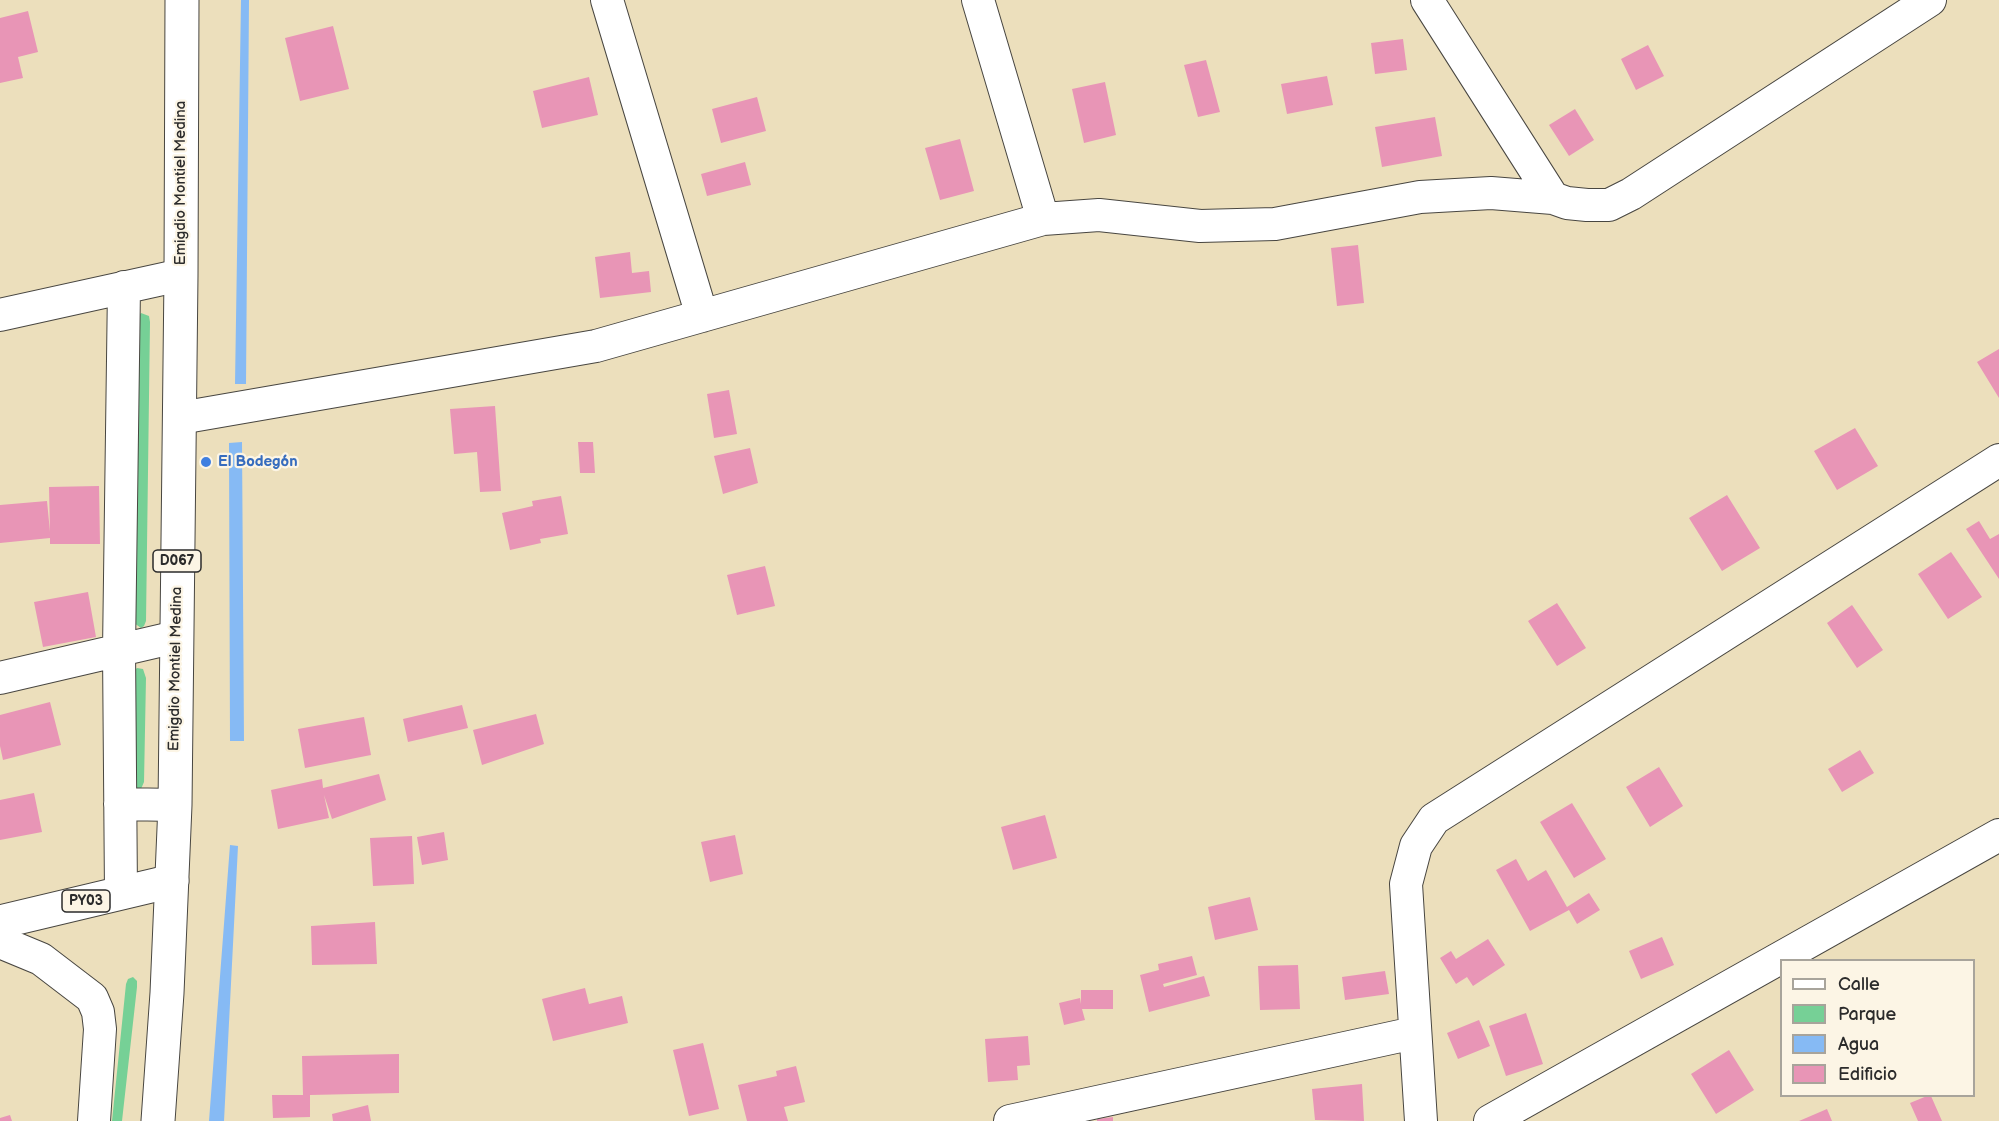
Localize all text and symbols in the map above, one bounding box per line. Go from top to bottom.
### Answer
street label: Emigdio Montiel Medina [172,101,190,265]
place label: El Bodegón [218,453,297,471]
marker: El Bodegón [199,455,213,469]
road number: D067 [153,550,201,572]
street label: Emigdio Montiel Medina [166,587,186,751]
road number: PY03 [62,890,110,912]
legend [1780,959,1975,1097]
text: Calle [1838,974,1880,995]
text: Parque [1838,1004,1896,1025]
text: Agua [1838,1034,1879,1055]
text: Edificio [1838,1064,1897,1085]

